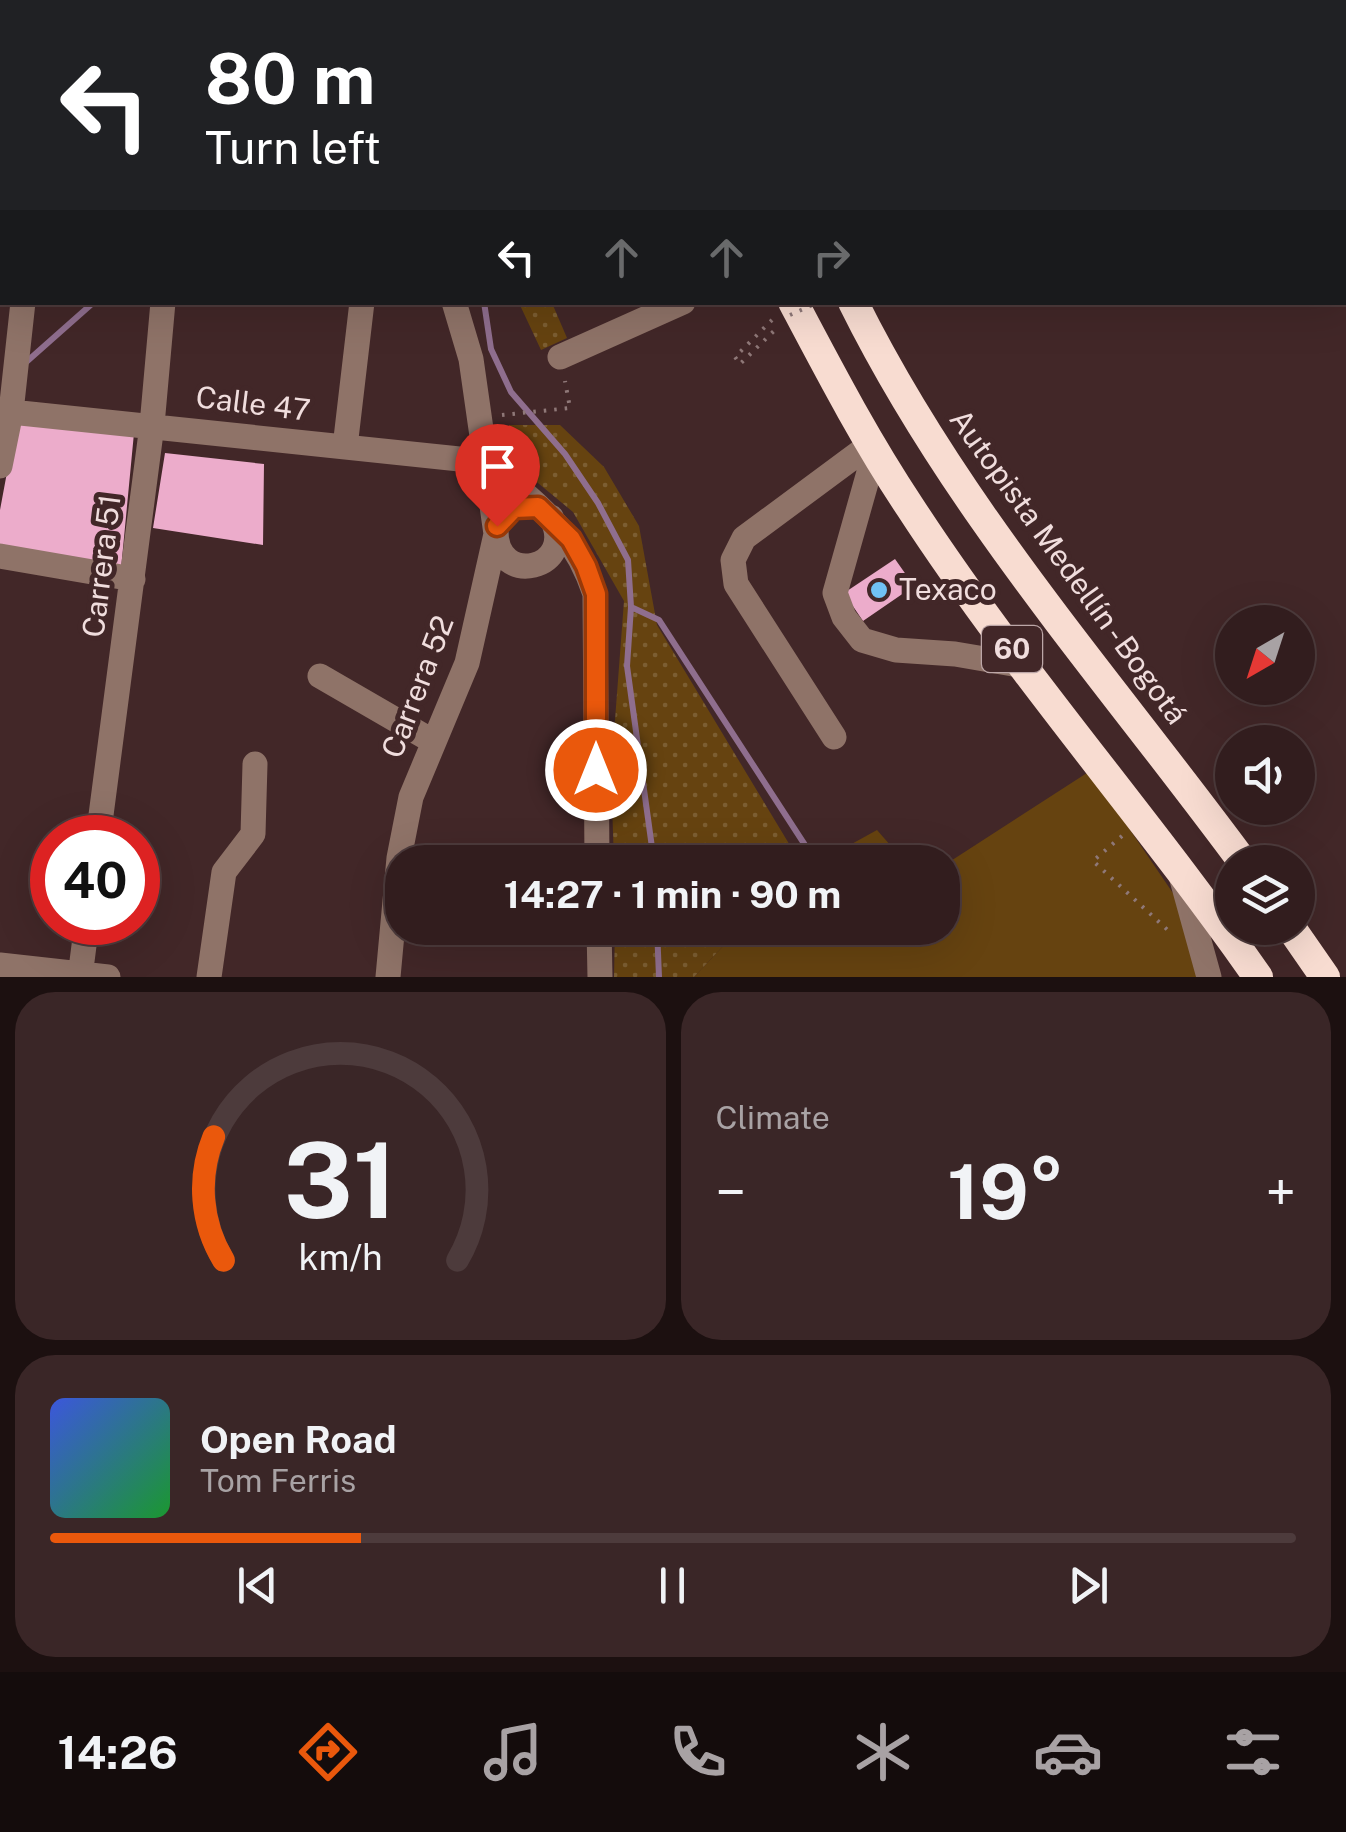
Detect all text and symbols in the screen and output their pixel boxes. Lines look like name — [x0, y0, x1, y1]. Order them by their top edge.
text: 80 m — [205, 37, 375, 120]
icon: left — [40, 40, 170, 170]
text: Turn left — [205, 121, 381, 174]
icon: left — [489, 230, 544, 285]
icon: ahead — [594, 230, 649, 285]
icon: ahead — [699, 230, 754, 285]
icon: right — [804, 230, 859, 285]
street label: Calle 47 — [194, 378, 312, 428]
street label: Autopista Medellín - Bogotá — [943, 402, 1195, 731]
pin — [455, 424, 540, 527]
icon: arrive — [470, 439, 525, 494]
street label: Carrera 51 — [74, 492, 128, 639]
place label: Texaco — [899, 571, 997, 607]
marker: Texaco — [868, 579, 890, 601]
north arrow — [1215, 605, 1315, 705]
map controls — [1215, 605, 1315, 945]
street label: Carrera 52 — [373, 610, 461, 763]
road number: 60 — [982, 626, 1042, 672]
position arrow — [544, 718, 648, 822]
button: sound — [1215, 725, 1315, 825]
speed limit sign: 40 — [30, 815, 160, 945]
button: layers — [1215, 845, 1315, 945]
text: 14:27 · 1 min · 90 m — [504, 872, 841, 917]
text: Climate — [716, 1099, 830, 1136]
text: 31 — [283, 1119, 397, 1241]
text: 19° — [947, 1148, 1064, 1236]
text: − — [716, 1160, 746, 1224]
text: + — [1265, 1160, 1296, 1224]
text: km/h — [298, 1236, 382, 1278]
text: Open Road — [200, 1417, 397, 1462]
text: Tom Ferris — [200, 1462, 356, 1499]
icon: previous — [230, 1558, 285, 1613]
icon: pause — [645, 1558, 700, 1613]
icon: next — [1061, 1558, 1116, 1613]
icon: directions — [293, 1717, 363, 1787]
icon: music — [478, 1717, 548, 1787]
icon: phone — [663, 1717, 733, 1787]
icon: climate — [848, 1717, 918, 1787]
icon: car — [1033, 1717, 1103, 1787]
icon: filters — [1218, 1717, 1288, 1787]
text: 14:26 — [58, 1726, 178, 1779]

